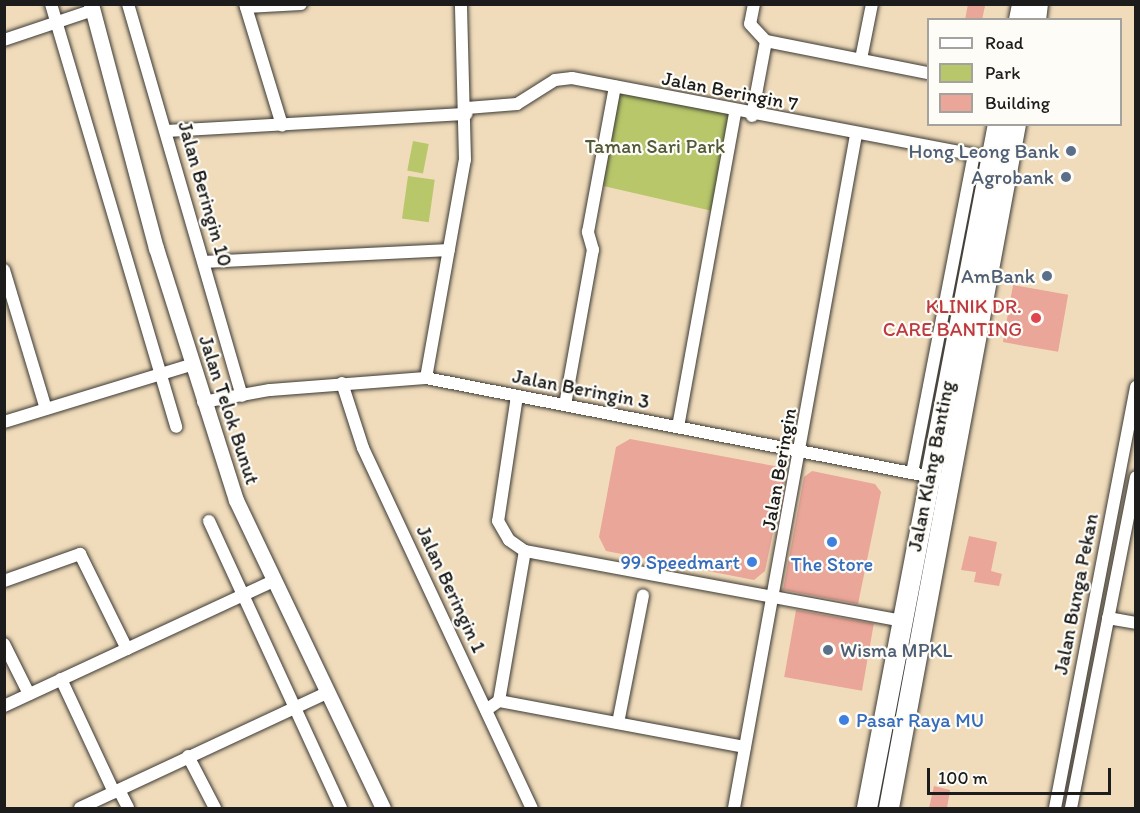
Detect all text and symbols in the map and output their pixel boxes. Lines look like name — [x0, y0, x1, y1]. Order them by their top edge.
legend — [927, 18, 1122, 126]
text: Road — [985, 32, 1024, 54]
text: Park — [985, 62, 1020, 84]
street label: Jalan Beringin 7 — [660, 66, 800, 116]
text: Building — [985, 92, 1050, 114]
street label: Jalan Beringin 10 — [173, 119, 237, 269]
park label: Taman Sari Park — [585, 134, 725, 158]
place label: Hong Leong Bank — [908, 139, 1059, 163]
marker: Hong Leong Bank — [1064, 144, 1078, 158]
place label: Agrobank — [971, 165, 1054, 189]
marker: Agrobank — [1059, 170, 1073, 184]
place label: AmBank — [961, 264, 1035, 288]
marker: AmBank — [1040, 269, 1054, 283]
place label: KLINIK DR. CARE BANTING — [885, 294, 1022, 341]
marker: KLINIK DR. CARE BANTING — [1027, 309, 1045, 327]
street label: Jalan Telok Bunut — [194, 333, 264, 487]
street label: Jalan Beringin 3 — [511, 364, 651, 414]
street label: Jalan Klang Banting — [903, 379, 959, 553]
street label: Jalan Beringin — [756, 406, 802, 532]
street label: Jalan Bunga Pekan — [1049, 512, 1103, 676]
street label: Jalan Beringin 1 — [411, 522, 491, 656]
marker: The Store — [825, 535, 839, 549]
place label: 99 Speedmart — [620, 550, 740, 574]
place label: The Store — [791, 552, 873, 576]
marker: 99 Speedmart — [745, 555, 759, 569]
place label: Wisma MPKL — [840, 638, 952, 662]
marker: Wisma MPKL — [821, 643, 835, 657]
place label: Pasar Raya MU — [856, 708, 983, 732]
marker: Pasar Raya MU — [837, 713, 851, 727]
scale bar — [930, 756, 1114, 794]
text: 100 m — [938, 767, 988, 789]

